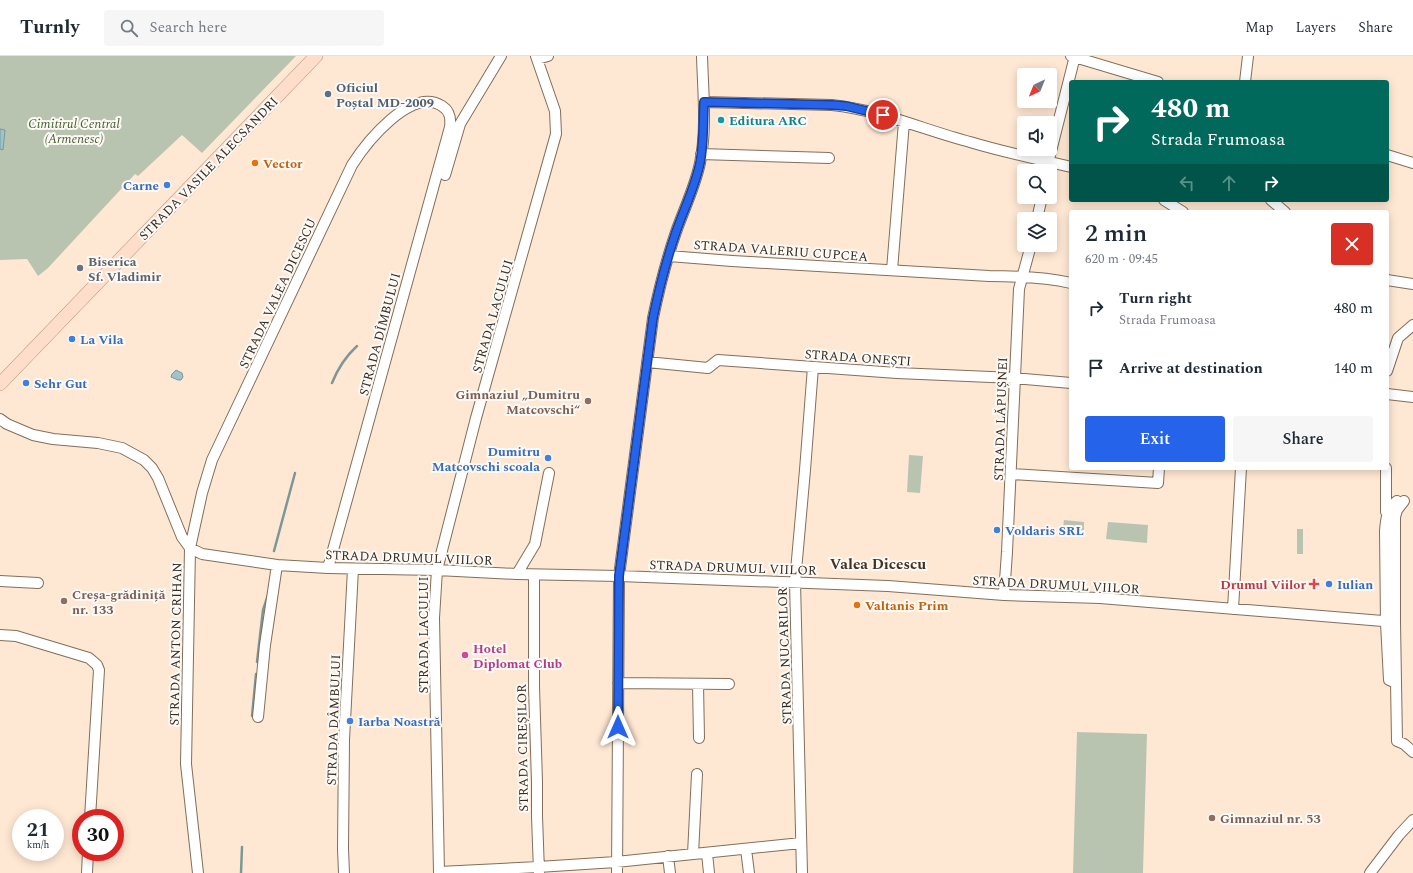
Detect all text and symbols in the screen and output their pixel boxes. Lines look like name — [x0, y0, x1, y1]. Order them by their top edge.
search box — [104, 10, 384, 46]
text: Turnly — [20, 13, 80, 42]
text: Search here — [150, 16, 227, 39]
icon: search — [118, 17, 140, 39]
text: Map — [1245, 17, 1274, 38]
text: Layers — [1296, 17, 1336, 38]
text: Share — [1358, 17, 1393, 38]
north arrow — [1017, 68, 1057, 108]
map controls — [1017, 68, 1057, 252]
place label: Oficiul Poștal MD-2009 — [336, 78, 434, 113]
text: 480 m — [1151, 87, 1230, 130]
marker: Oficiul Poștal MD-2009 — [323, 89, 333, 99]
street label: STRADA VASILE ALECSANDRI — [134, 92, 283, 245]
icon: right — [1085, 96, 1137, 148]
pin — [866, 98, 900, 132]
icon: arrive — [872, 104, 894, 126]
place label: Editura ARC — [729, 111, 807, 131]
park label: Cimitirul Central (Armenesc) — [28, 114, 120, 149]
marker: Editura ARC — [716, 115, 726, 125]
button: sound — [1017, 116, 1057, 156]
text: Strada Frumoasa — [1151, 126, 1285, 153]
place label: Vector — [263, 154, 303, 174]
marker: Vector — [250, 158, 260, 168]
button: search — [1017, 164, 1057, 204]
icon: left — [1176, 172, 1198, 194]
icon: ahead — [1218, 172, 1240, 194]
icon: right — [1260, 172, 1282, 194]
place label: Carne — [123, 176, 159, 196]
marker: Carne — [162, 180, 172, 190]
button: layers — [1017, 212, 1057, 252]
street label: STRADA VALEA DICESCU — [234, 215, 322, 372]
text: 2 min — [1085, 216, 1147, 252]
button: close — [1331, 223, 1373, 265]
street label: STRADA VALERIU CUPCEA — [693, 235, 869, 267]
text: 620 m · 09:45 — [1085, 249, 1158, 269]
place label: Biserica Sf. Vladimir — [88, 252, 162, 287]
street label: STRADA LACULUI — [467, 257, 519, 375]
marker: Biserica Sf. Vladimir — [75, 263, 85, 273]
street label: STRADA DÎMBULUI — [354, 271, 406, 398]
text: Turn right — [1119, 287, 1192, 310]
icon: right — [1085, 297, 1107, 319]
text: 480 m — [1334, 297, 1373, 320]
text: Strada Frumoasa — [1119, 310, 1216, 330]
place label: La Vila — [80, 330, 124, 350]
marker: La Vila — [67, 334, 77, 344]
street label: STRADA ONEȘTI — [804, 344, 912, 372]
street label: STRADA LĂPUȘNEI — [989, 357, 1013, 481]
icon: arrive — [1085, 357, 1107, 379]
text: Arrive at destination — [1119, 357, 1263, 380]
text: 140 m — [1334, 357, 1373, 380]
place label: Sehr Gut — [34, 374, 87, 394]
marker: Sehr Gut — [21, 378, 31, 388]
place label: Gimnaziul „Dumitru Matcovschi“ — [455, 385, 580, 420]
marker: Gimnaziul „Dumitru Matcovschi“ — [583, 396, 593, 406]
button: Exit — [1085, 416, 1225, 462]
button: Share — [1233, 416, 1373, 462]
place label: Dumitru Matcovschi scoala — [432, 442, 540, 477]
marker: Dumitru Matcovschi scoala — [543, 453, 553, 463]
place label: Voldaris SRL — [1005, 521, 1084, 541]
marker: Voldaris SRL — [992, 525, 1002, 535]
street label: STRADA DRUMUL VIILOR — [325, 545, 493, 571]
district label: Valea Dicescu — [830, 553, 926, 576]
street label: STRADA DRUMUL VIILOR — [649, 555, 817, 581]
street label: STRADA ANTON CRIHAN — [165, 562, 187, 726]
street label: STRADA DRUMUL VIILOR — [972, 571, 1140, 599]
place label: Drumul Viilor — [1220, 575, 1306, 595]
place label: Iulian — [1337, 575, 1373, 595]
street label: STRADA LACULUI — [414, 576, 434, 694]
marker: Drumul Viilor — [1309, 579, 1319, 589]
marker: Iulian — [1324, 579, 1334, 589]
place label: Creșa-grădiniță nr. 133 — [72, 585, 166, 620]
street label: STRADA NUCARILOR — [773, 587, 797, 725]
marker: Creșa-grădiniță nr. 133 — [59, 596, 69, 606]
place label: Valtanis Prim — [865, 596, 949, 616]
marker: Valtanis Prim — [852, 600, 862, 610]
place label: Hotel Diplomat Club — [473, 639, 563, 674]
marker: Hotel Diplomat Club — [460, 650, 470, 660]
street label: STRADA DÂMBULUI — [322, 654, 346, 786]
street label: STRADA CIREȘILOR — [512, 684, 534, 812]
position arrow — [597, 706, 639, 748]
place label: Iarba Noastră — [358, 712, 441, 732]
marker: Iarba Noastră — [345, 716, 355, 726]
speed limit sign: 30 — [72, 809, 124, 861]
place label: Gimnaziul nr. 53 — [1220, 809, 1321, 829]
marker: Gimnaziul nr. 53 — [1207, 813, 1217, 823]
text: 21 — [27, 815, 49, 845]
text: km/h — [27, 837, 49, 853]

